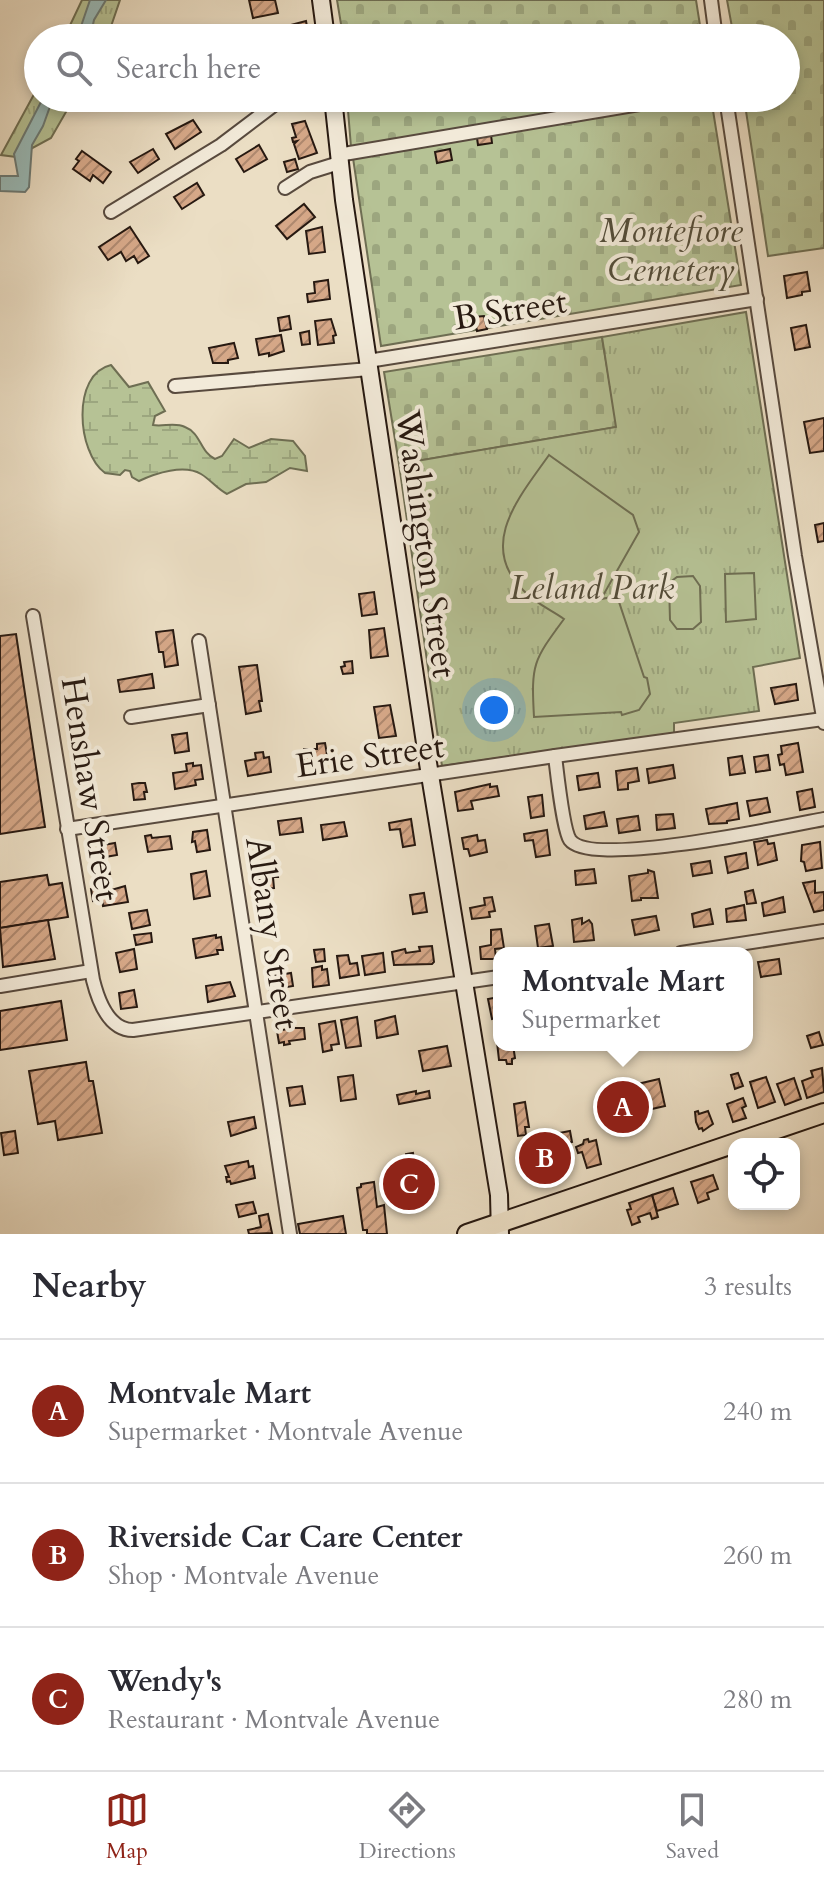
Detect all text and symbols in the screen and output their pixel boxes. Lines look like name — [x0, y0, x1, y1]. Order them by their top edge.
search box — [24, 24, 800, 112]
icon: search — [52, 46, 96, 90]
text: Search here — [116, 48, 261, 89]
park label: Montefiore Cemetery — [599, 208, 744, 293]
street label: B Street — [450, 278, 570, 342]
street label: Washington Street — [384, 406, 468, 681]
park label: Leland Park — [510, 565, 675, 611]
street label: Henshaw Street — [50, 674, 130, 905]
your location — [474, 690, 514, 730]
street label: Erie Street — [293, 723, 447, 789]
street label: Albany Street — [234, 834, 310, 1033]
popup — [493, 947, 753, 1051]
text: Montvale Mart — [521, 961, 725, 1002]
text: Supermarket — [521, 1002, 660, 1037]
pin: A — [597, 1077, 649, 1137]
pin: B — [519, 1128, 571, 1188]
map controls — [728, 1138, 800, 1210]
button: locate — [728, 1138, 800, 1210]
pin: C — [383, 1154, 435, 1214]
text: Nearby — [32, 1263, 147, 1309]
text: 3 results — [704, 1269, 792, 1304]
text: Montvale Mart — [108, 1373, 311, 1414]
text: A — [48, 1394, 68, 1429]
text: 240 m — [723, 1394, 792, 1429]
text: Supermarket · Montvale Avenue — [108, 1414, 463, 1449]
text: Riverside Car Care Center — [108, 1517, 462, 1558]
text: B — [49, 1538, 67, 1573]
text: 260 m — [723, 1538, 792, 1573]
text: Shop · Montvale Avenue — [108, 1558, 379, 1593]
text: Wendy's — [108, 1661, 222, 1702]
text: C — [48, 1682, 68, 1717]
text: 280 m — [723, 1682, 792, 1717]
text: Restaurant · Montvale Avenue — [108, 1702, 440, 1737]
tab: Map — [105, 1788, 149, 1866]
tab: Directions — [359, 1788, 456, 1866]
tab: Saved — [666, 1788, 719, 1866]

